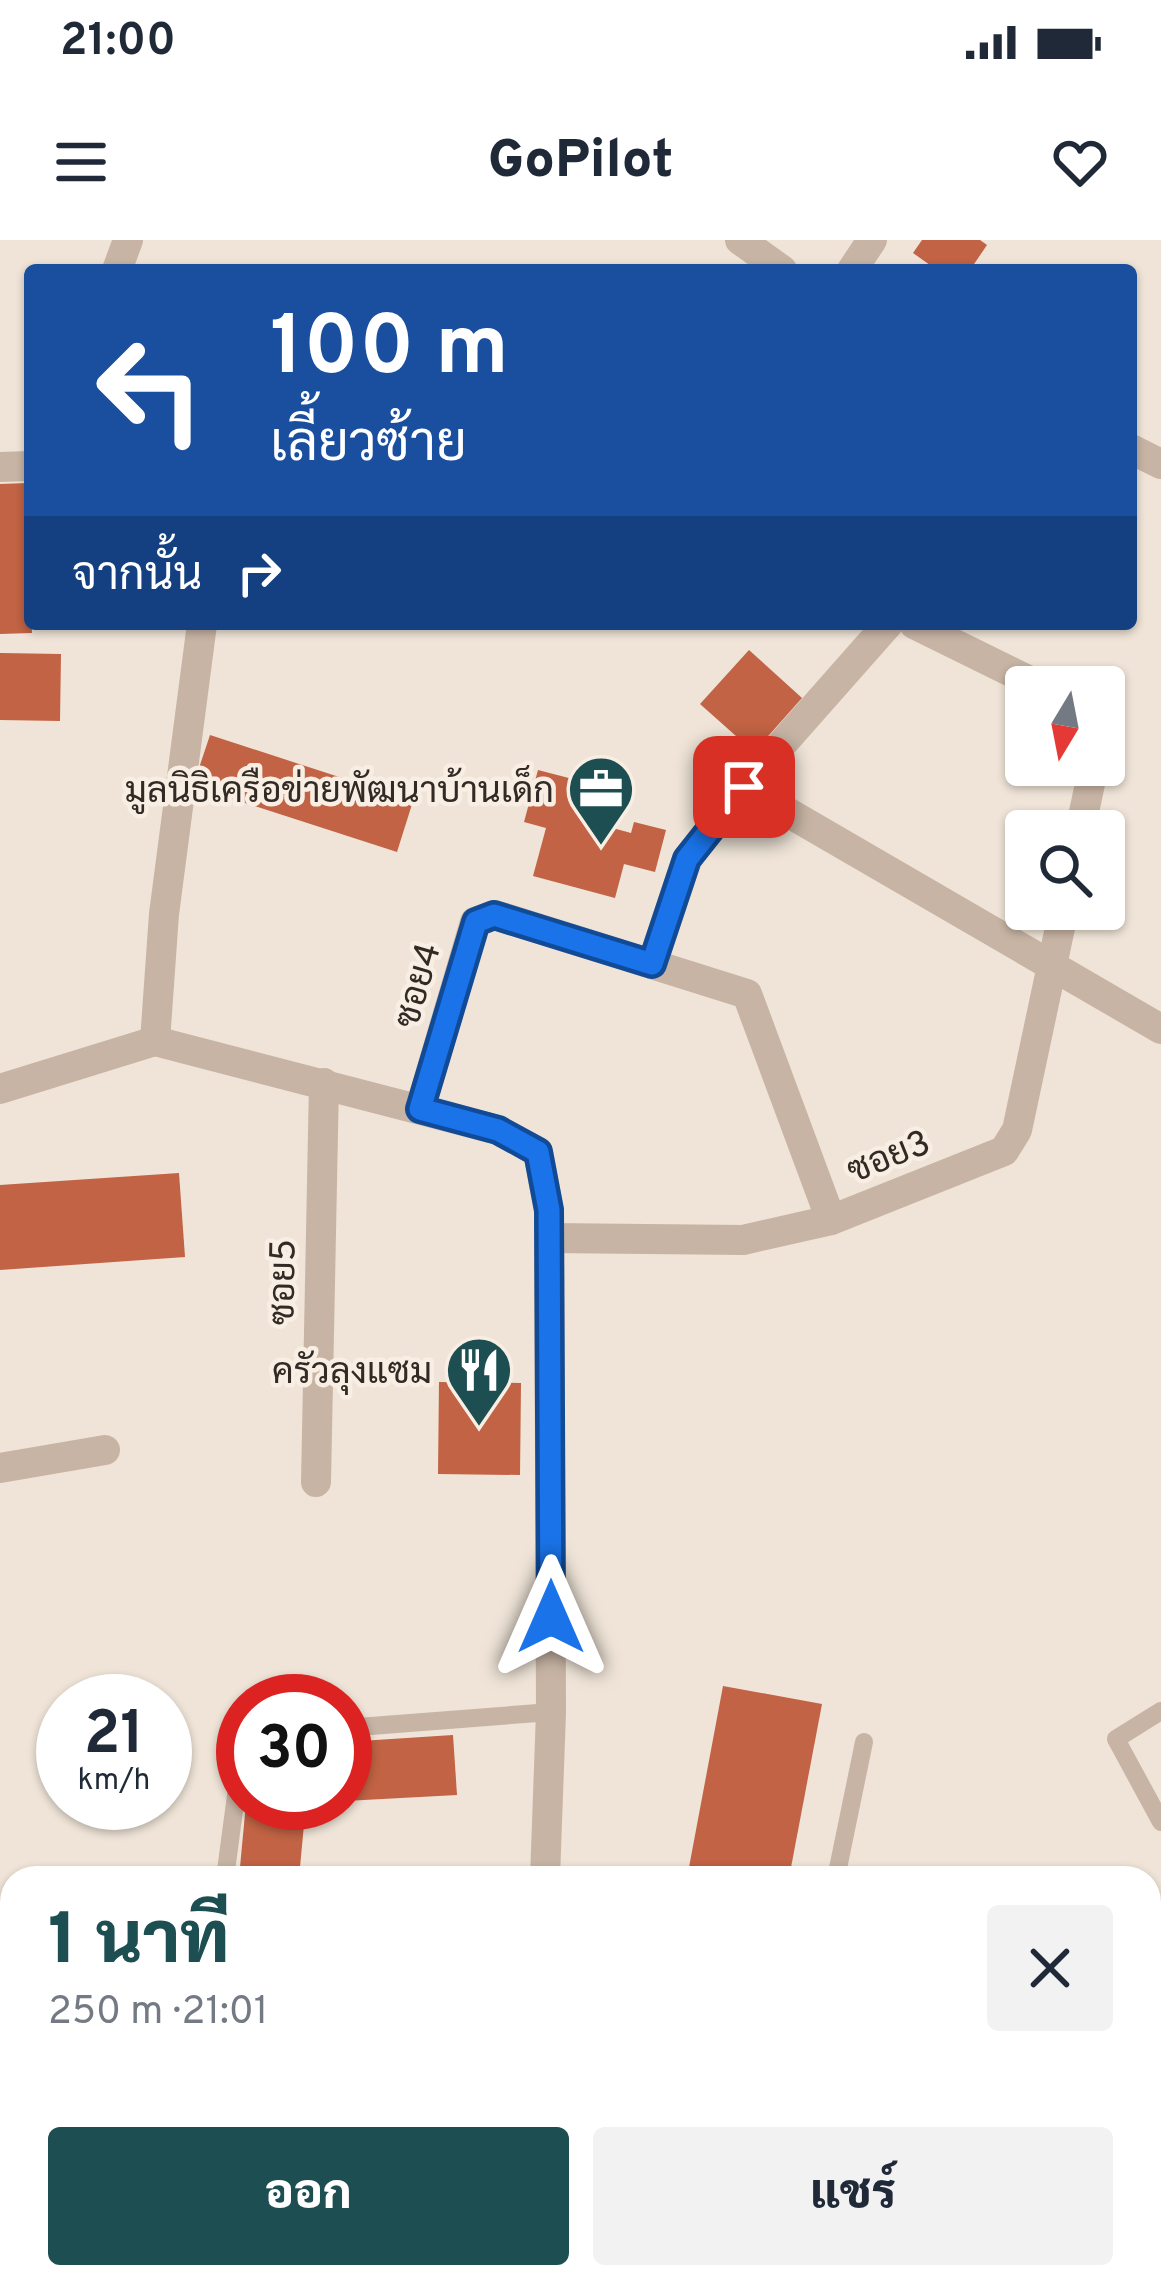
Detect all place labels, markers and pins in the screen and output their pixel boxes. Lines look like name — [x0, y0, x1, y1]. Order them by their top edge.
pin — [693, 736, 795, 838]
office icon: มูลนิธิเครือข่ายพัฒนาบ้านเด็ก — [566, 754, 636, 848]
place label: มูลนิธิเครือข่ายพัฒนาบ้านเด็ก — [125, 765, 554, 816]
restaurant icon: ครัวลุงแซม — [444, 1335, 514, 1429]
place label: ครัวลุงแซม — [272, 1350, 432, 1397]

